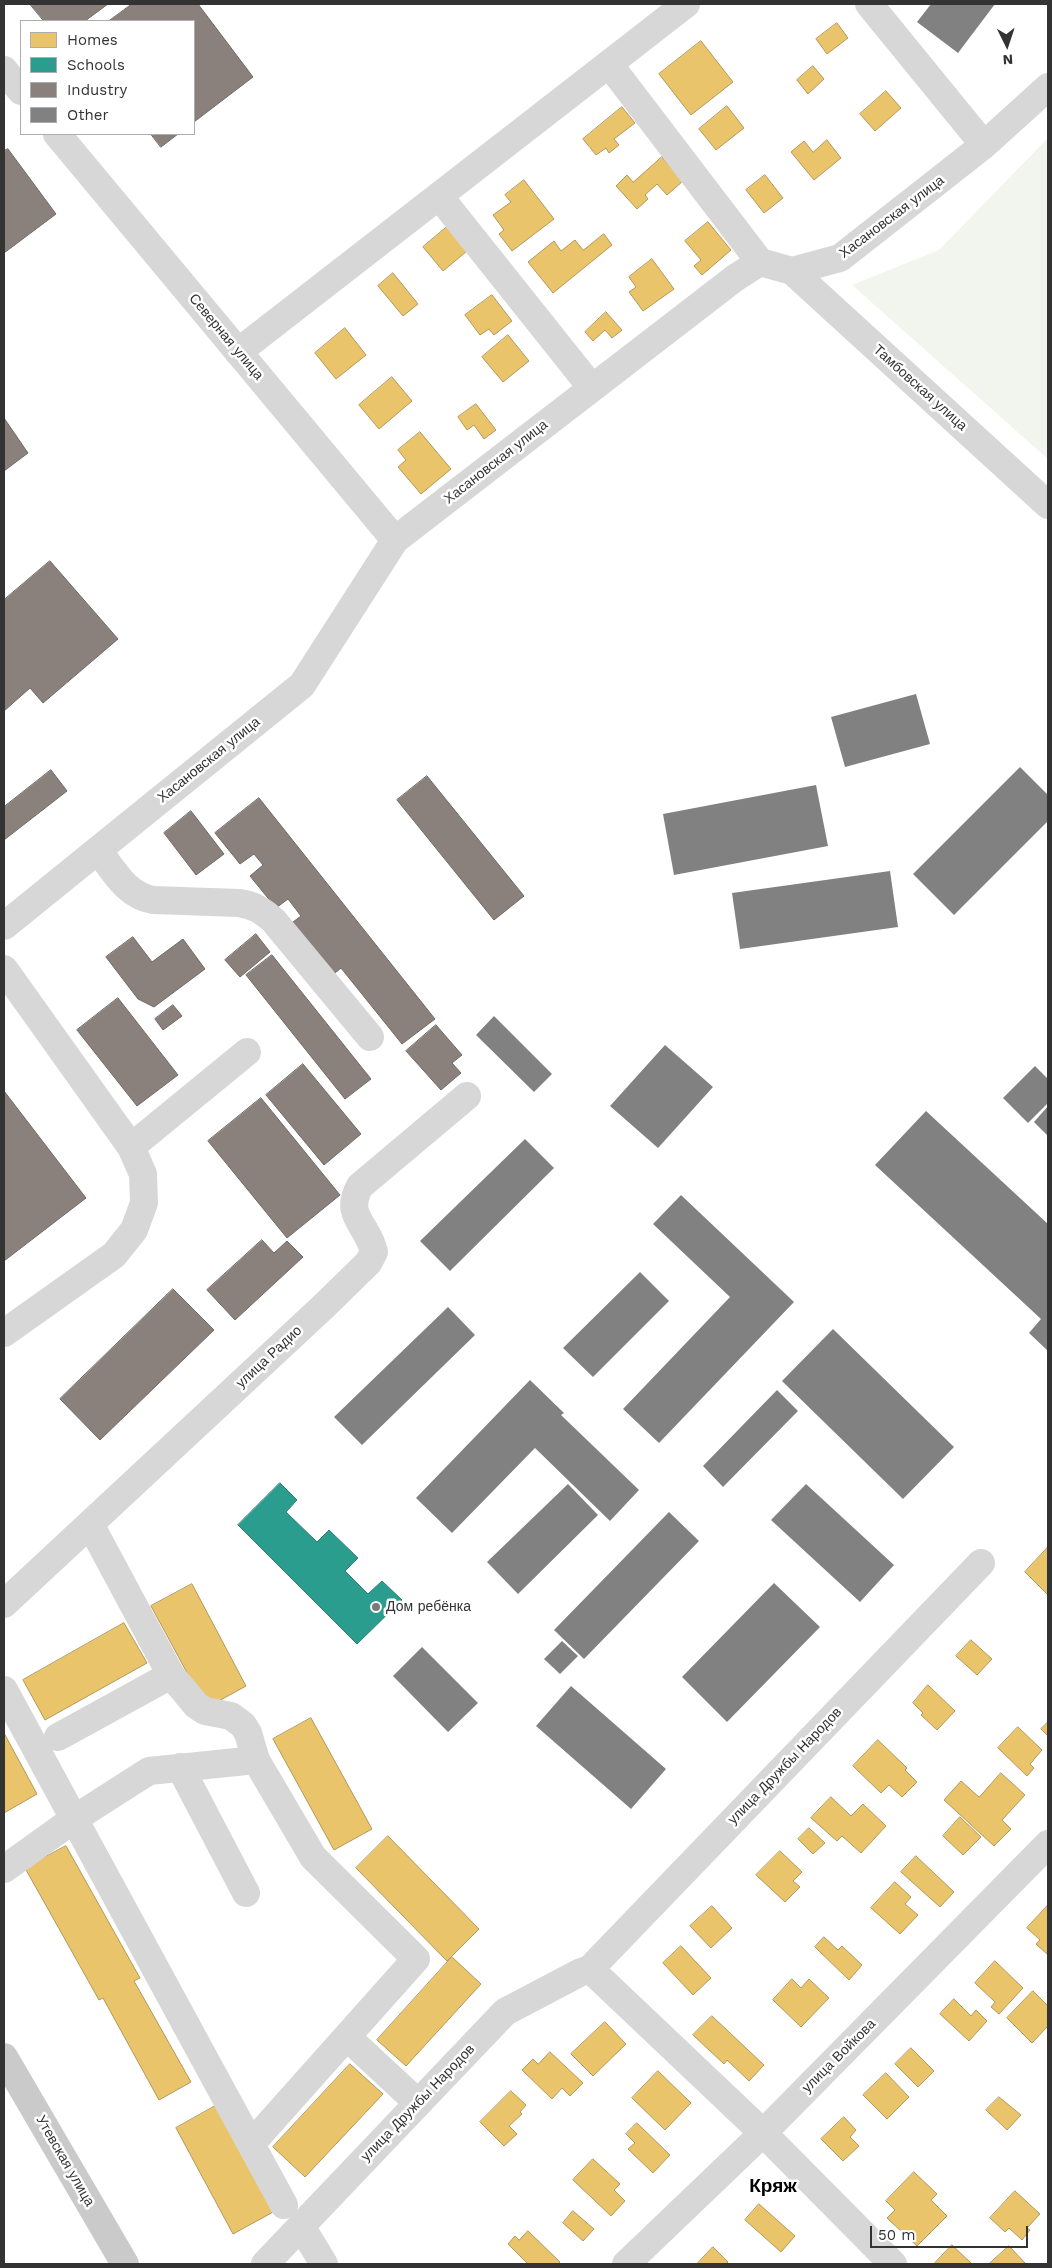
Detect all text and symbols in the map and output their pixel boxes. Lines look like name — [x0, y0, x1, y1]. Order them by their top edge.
legend — [20, 20, 195, 135]
north arrow — [982, 20, 1032, 70]
text: Homes — [67, 31, 118, 49]
text: N — [1002, 52, 1014, 68]
text: Schools — [67, 56, 125, 74]
text: Industry — [67, 81, 127, 99]
text: Other — [67, 106, 109, 124]
street label: Хасановская улица — [836, 172, 948, 262]
street label: Северная улица — [185, 291, 267, 383]
street label: Тамбовская улица — [870, 342, 970, 434]
street label: Хасановская улица — [441, 416, 551, 508]
street label: Хасановская улица — [154, 714, 264, 806]
street label: улица Радио — [233, 1322, 305, 1392]
place label: Дом ребёнка — [386, 1599, 471, 1615]
marker: Дом ребёнка — [370, 1601, 382, 1613]
street label: улица Дружбы Народов — [725, 1704, 845, 1828]
street label: улица Войкова — [799, 2016, 879, 2096]
street label: улица Дружбы Народов — [358, 2041, 478, 2165]
street label: Утевская улица — [32, 2113, 98, 2209]
district label: Кряж — [749, 2175, 797, 2197]
scale bar — [872, 2216, 1030, 2248]
text: 50 m — [878, 2226, 915, 2244]

